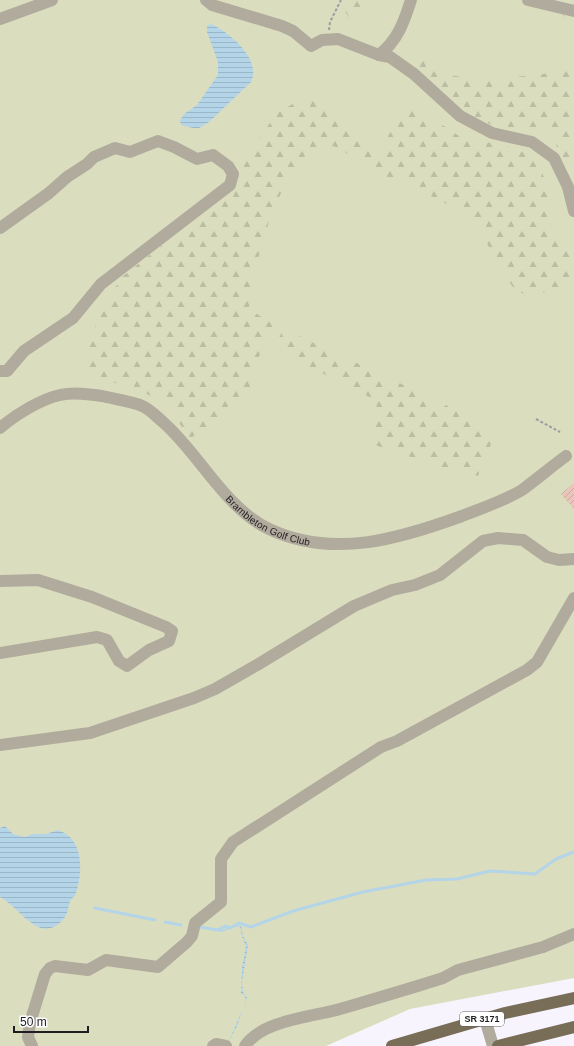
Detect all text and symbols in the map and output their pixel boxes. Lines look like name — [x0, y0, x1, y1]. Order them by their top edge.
street label: Brambleton Golf Club — [224, 493, 311, 548]
scale bar — [14, 1008, 88, 1034]
road number: SR 3171 — [460, 1012, 504, 1026]
text: 50 m — [20, 1015, 47, 1029]

